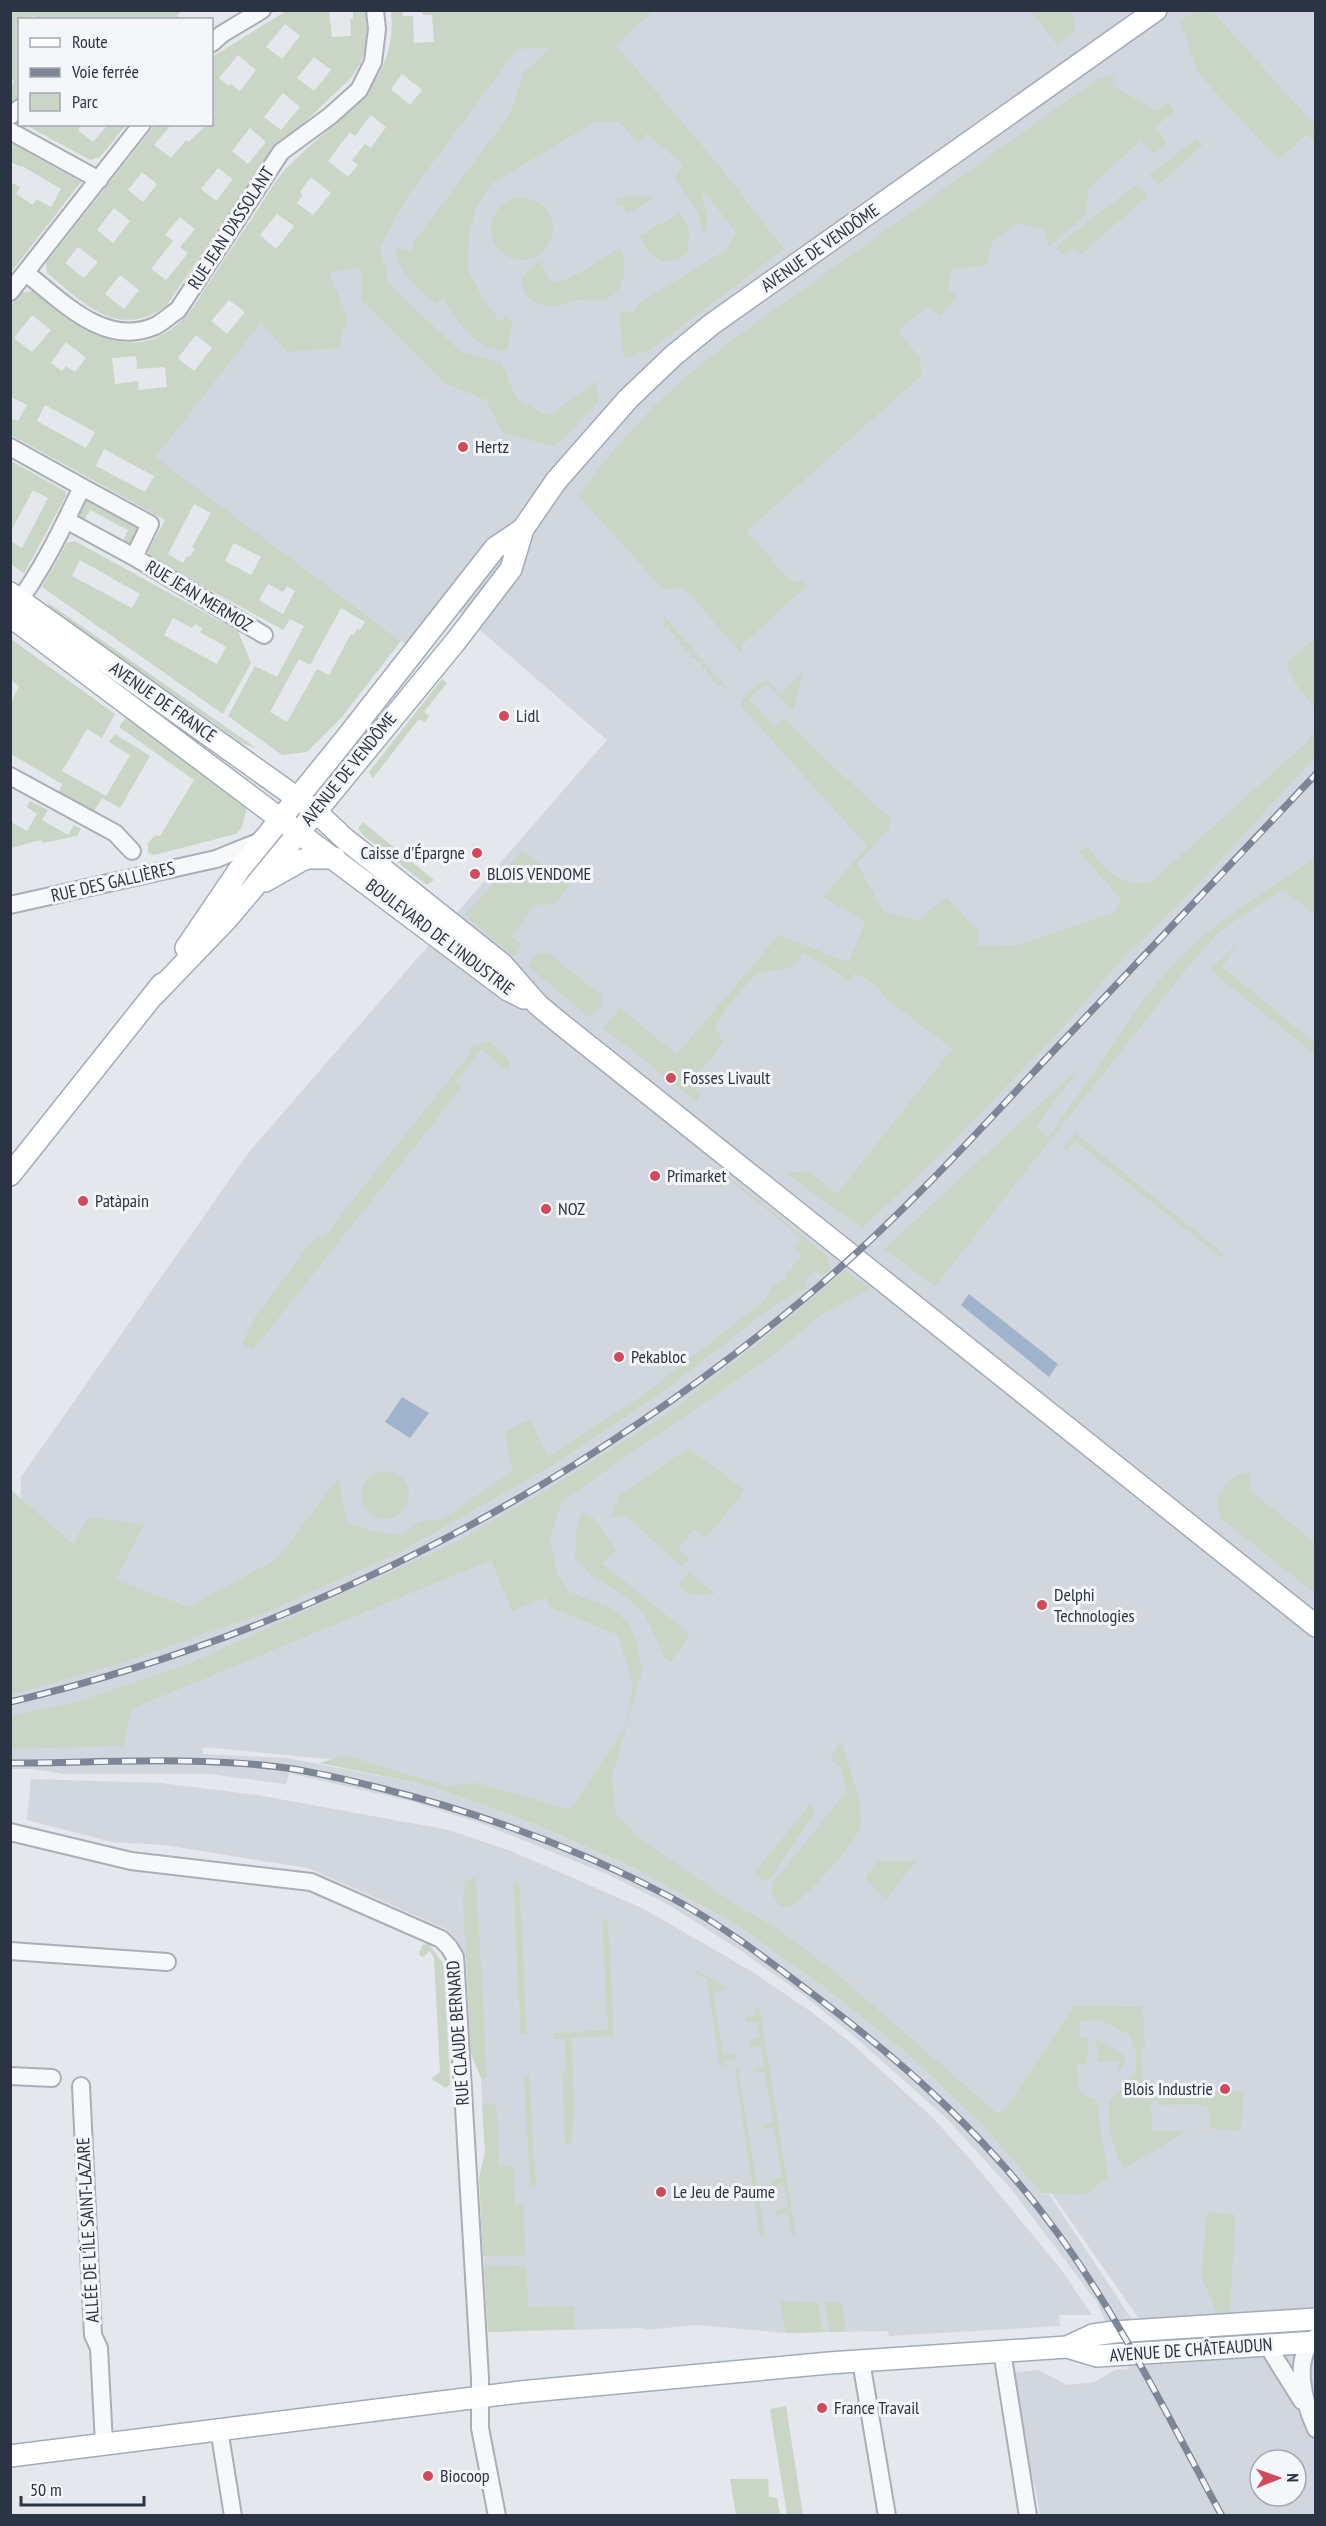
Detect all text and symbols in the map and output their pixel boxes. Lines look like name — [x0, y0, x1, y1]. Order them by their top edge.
legend — [18, 18, 213, 126]
text: Route — [72, 30, 108, 53]
text: Voie ferrée — [71, 60, 139, 83]
text: Parc — [72, 90, 99, 113]
street label: RUE JEAN D'ASSOLANT — [182, 162, 279, 293]
street label: AVENUE DE VENDÔME — [756, 198, 883, 297]
place label: Hertz — [475, 435, 509, 458]
marker: Hertz — [456, 440, 470, 454]
street label: RUE JEAN MERMOZ — [142, 555, 257, 636]
street label: AVENUE DE FRANCE — [105, 656, 221, 747]
place label: Lidl — [516, 704, 540, 727]
street label: AVENUE DE VENDÔME — [296, 707, 401, 830]
marker: Lidl — [497, 709, 511, 723]
place label: Caisse d'Épargne — [361, 841, 465, 864]
marker: Caisse d'Épargne — [470, 846, 484, 860]
street label: RUE DES GALLIÈRES — [49, 856, 177, 907]
place label: BLOIS VENDOME — [487, 862, 591, 885]
marker: BLOIS VENDOME — [468, 867, 482, 881]
street label: BOULEVARD DE L'INDUSTRIE — [362, 873, 519, 1000]
place label: Fosses Livault — [683, 1066, 770, 1089]
marker: Fosses Livault — [664, 1071, 678, 1085]
place label: Primarket — [667, 1164, 727, 1187]
marker: Primarket — [648, 1169, 662, 1183]
place label: Patàpain — [95, 1189, 149, 1212]
marker: Patàpain — [76, 1194, 90, 1208]
place label: NOZ — [558, 1197, 585, 1220]
marker: NOZ — [539, 1202, 553, 1216]
place label: Pekabloc — [631, 1345, 687, 1368]
marker: Pekabloc — [612, 1350, 626, 1364]
place label: Delphi Technologies — [1054, 1583, 1135, 1627]
marker: Delphi Technologies — [1035, 1598, 1049, 1612]
street label: RUE CLAUDE BERNARD — [441, 1960, 474, 2106]
place label: Blois Industrie — [1124, 2077, 1213, 2100]
marker: Blois Industrie — [1218, 2082, 1232, 2096]
street label: ALLÉE DE L'ÎLE SAINT-LAZARE — [71, 2137, 104, 2323]
place label: Le Jeu de Paume — [673, 2180, 775, 2203]
marker: Le Jeu de Paume — [654, 2185, 668, 2199]
street label: AVENUE DE CHÂTEAUDUN — [1109, 2332, 1273, 2367]
place label: France Travail — [834, 2396, 920, 2419]
marker: France Travail — [815, 2401, 829, 2415]
north arrow — [1248, 2448, 1308, 2508]
place label: Biocoop — [440, 2464, 490, 2487]
scale bar — [21, 2469, 144, 2507]
marker: Biocoop — [421, 2469, 435, 2483]
text: N — [1283, 2473, 1303, 2482]
text: 50 m — [30, 2478, 62, 2501]

